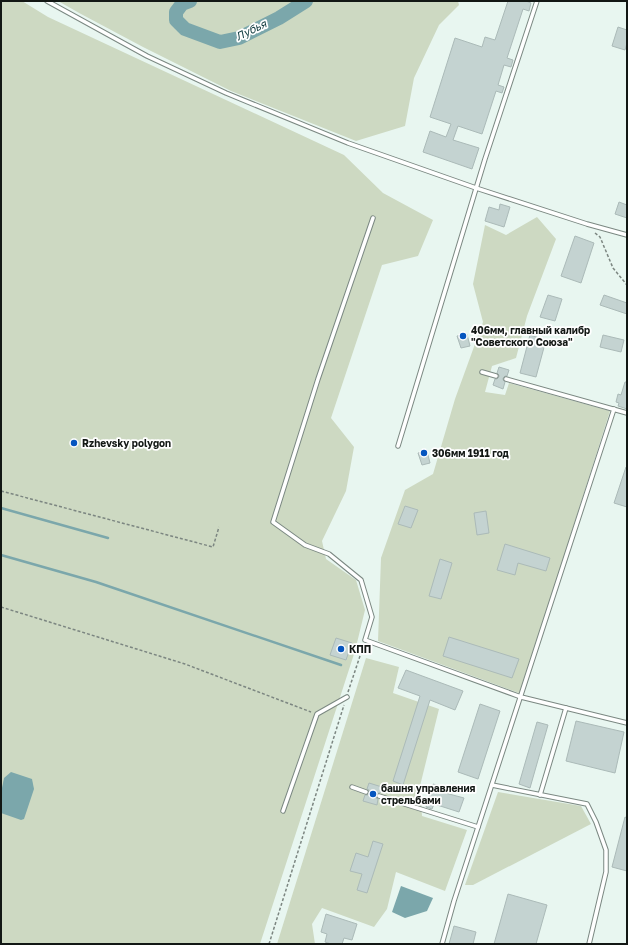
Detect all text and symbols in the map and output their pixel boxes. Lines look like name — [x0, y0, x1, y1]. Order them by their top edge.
water label: Лубья — [233, 16, 269, 43]
place label: 406мм, главный калибр "Советского Союза" — [471, 324, 590, 348]
marker: 406мм, главный калибр "Советского Союза" — [458, 331, 468, 341]
place label: Rzhevsky polygon — [82, 437, 171, 449]
marker: Rzhevsky polygon — [69, 438, 79, 448]
place label: 306мм 1911 год — [432, 447, 510, 459]
marker: 306мм 1911 год — [419, 448, 429, 458]
place label: КПП — [349, 643, 371, 655]
marker: КПП — [336, 644, 346, 654]
place label: башня управления стрельбами — [381, 782, 476, 806]
marker: башня управления стрельбами — [368, 789, 378, 799]

